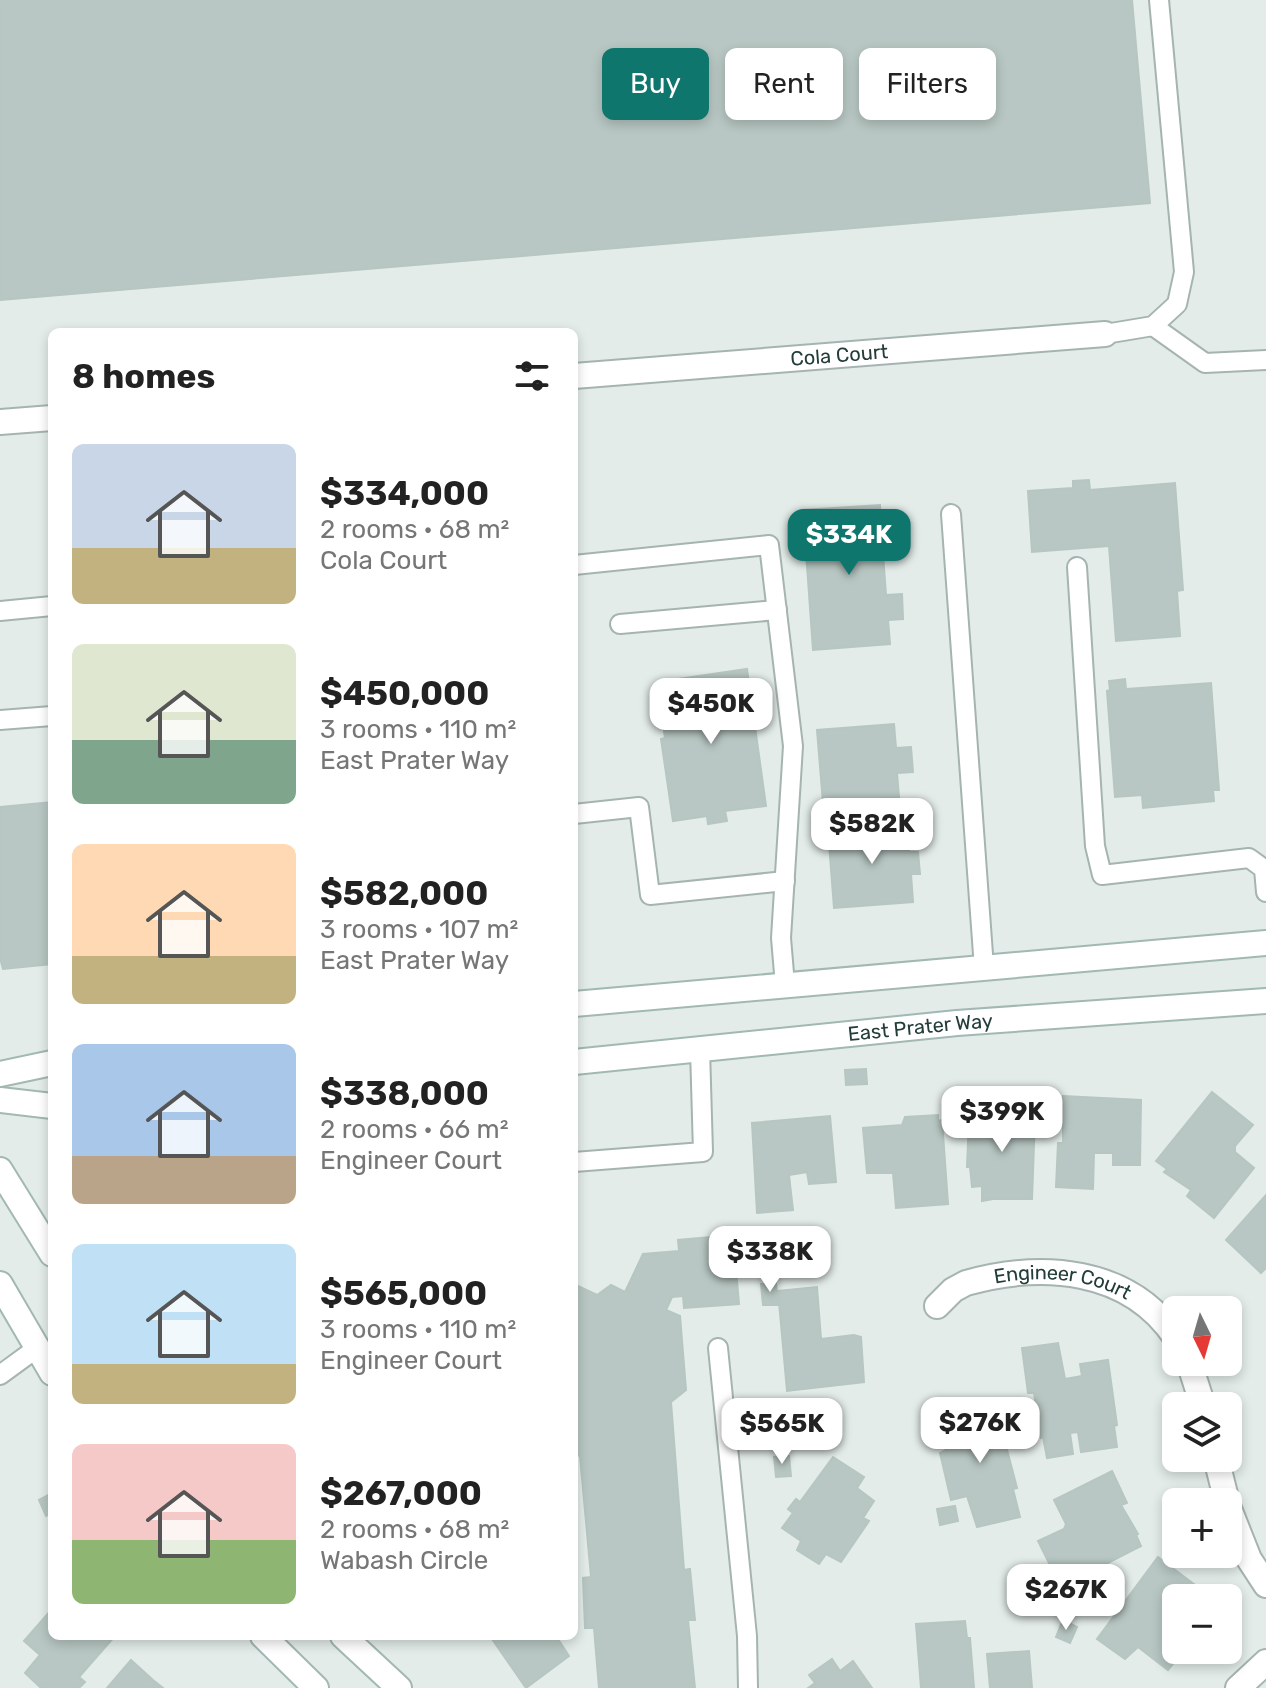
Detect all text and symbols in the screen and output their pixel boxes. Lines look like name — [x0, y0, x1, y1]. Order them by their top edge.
chip: Buy — [602, 48, 709, 120]
chip: Rent — [725, 48, 843, 120]
chip: Filters — [859, 48, 996, 120]
street label: Cola Court — [789, 339, 889, 371]
icon: filters — [510, 354, 554, 398]
text: 8 homes — [72, 356, 215, 397]
text: $334,000 — [320, 473, 489, 514]
icon: home — [136, 476, 232, 572]
pin: $334K — [793, 509, 905, 577]
text: 2 rooms · 68 m² — [320, 514, 509, 545]
text: $334K — [806, 519, 892, 550]
text: Cola Court — [320, 545, 447, 576]
text: $450,000 — [320, 673, 489, 714]
icon: home — [136, 676, 232, 772]
pin: $450K — [655, 678, 767, 746]
text: $450K — [668, 688, 754, 719]
text: 3 rooms · 110 m² — [320, 714, 516, 745]
text: East Prater Way — [320, 745, 509, 776]
pin: $582K — [816, 798, 928, 866]
text: $582K — [829, 808, 915, 839]
text: $582,000 — [320, 873, 488, 914]
icon: home — [136, 876, 232, 972]
text: 3 rooms · 107 m² — [320, 914, 519, 945]
text: East Prater Way — [320, 945, 509, 976]
street label: East Prater Way — [847, 1008, 994, 1046]
text: $338,000 — [320, 1073, 489, 1114]
icon: home — [136, 1076, 232, 1172]
pin: $399K — [946, 1086, 1058, 1154]
text: $399K — [959, 1096, 1045, 1127]
text: 2 rooms · 66 m² — [320, 1114, 509, 1145]
text: Engineer Court — [320, 1145, 502, 1176]
pin: $338K — [714, 1226, 826, 1294]
text: $338K — [727, 1236, 813, 1267]
street label: Engineer Court — [992, 1260, 1136, 1305]
text: $565,000 — [320, 1273, 487, 1314]
icon: home — [136, 1276, 232, 1372]
north arrow — [1162, 1296, 1242, 1376]
map controls — [1162, 1296, 1242, 1664]
text: 3 rooms · 110 m² — [320, 1314, 516, 1345]
text: Engineer Court — [320, 1345, 502, 1376]
button: layers — [1162, 1392, 1242, 1472]
pin: $276K — [924, 1397, 1036, 1465]
pin: $565K — [726, 1398, 838, 1466]
text: $276K — [939, 1407, 1021, 1438]
text: $565K — [739, 1408, 825, 1439]
text: $267,000 — [320, 1473, 482, 1514]
icon: home — [136, 1476, 232, 1572]
button: + — [1162, 1488, 1242, 1568]
text: 2 rooms · 68 m² — [320, 1514, 509, 1545]
text: Wabash Circle — [320, 1545, 488, 1576]
pin: $267K — [1010, 1564, 1122, 1632]
text: $267K — [1025, 1574, 1107, 1605]
button: − — [1162, 1584, 1242, 1664]

